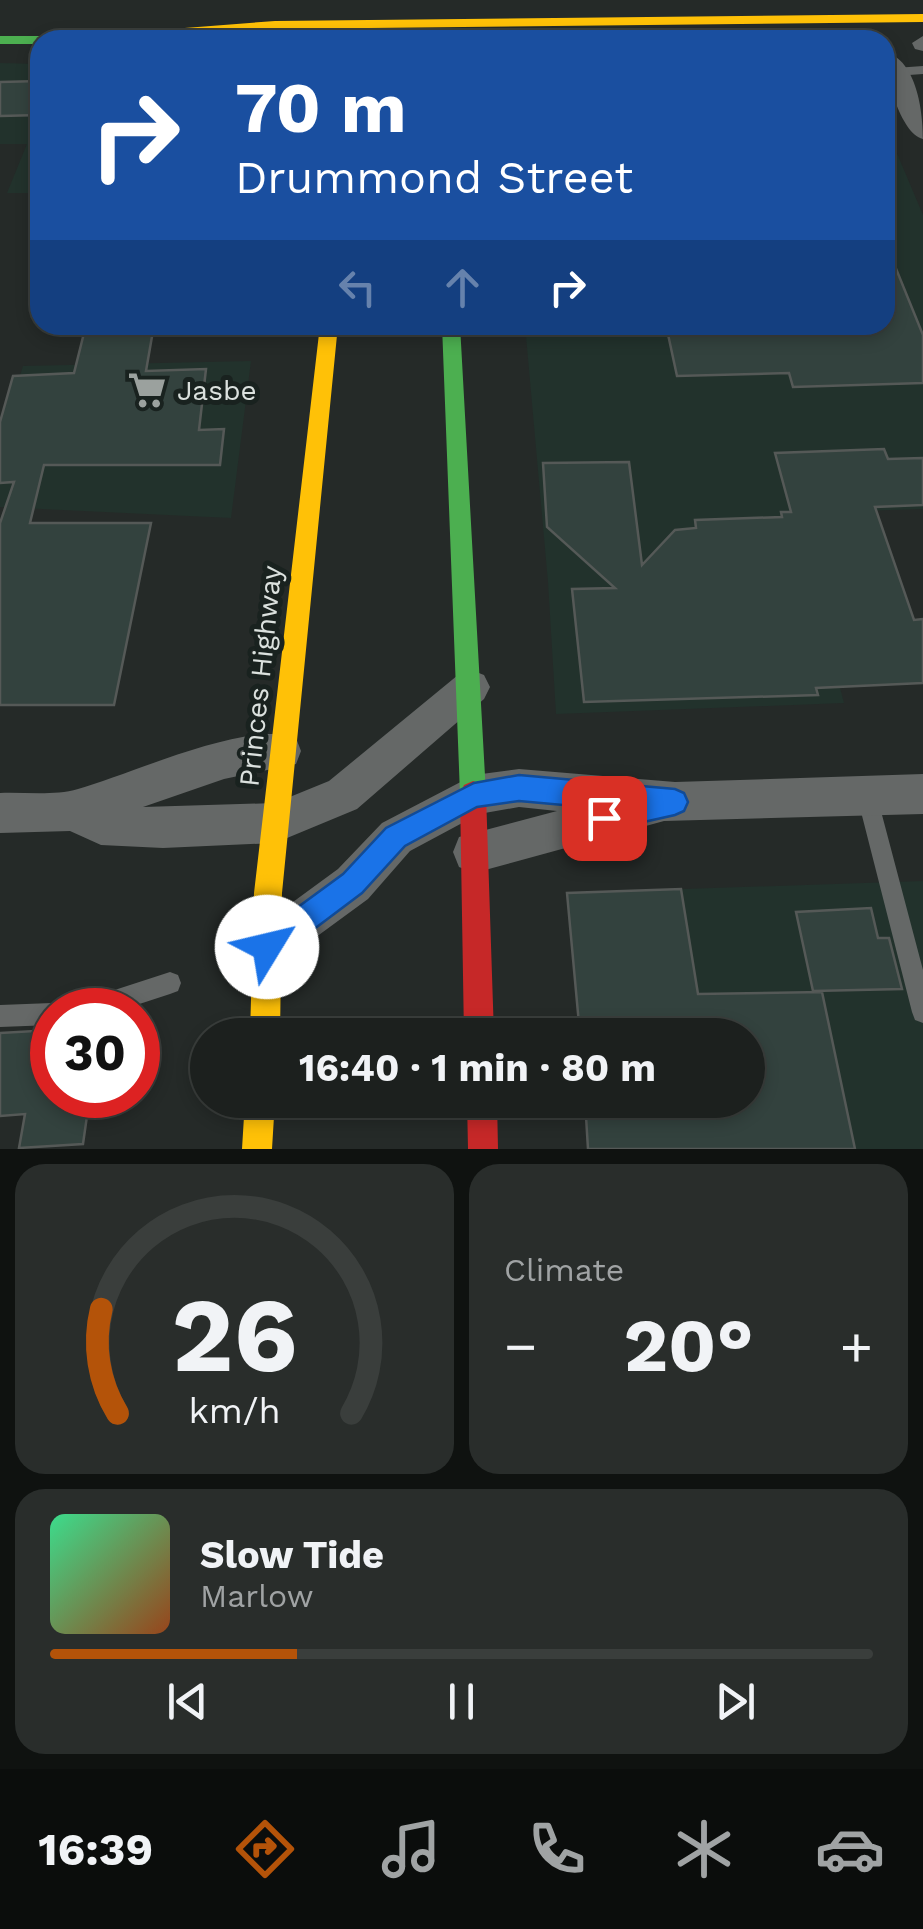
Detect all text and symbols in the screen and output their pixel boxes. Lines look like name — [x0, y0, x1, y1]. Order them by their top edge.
text: 70 m — [235, 67, 407, 149]
icon: right — [70, 70, 200, 200]
text: Drummond Street — [235, 151, 633, 204]
icon: left — [330, 260, 385, 315]
icon: ahead — [435, 260, 490, 315]
icon: right — [540, 260, 595, 315]
supermarket icon: Jasbe — [126, 369, 168, 411]
place label: Jasbe — [177, 374, 257, 407]
street label: Princes Highway — [232, 563, 289, 788]
pin — [562, 776, 647, 861]
icon: arrive — [577, 791, 632, 846]
position arrow — [215, 895, 319, 999]
speed limit sign: 30 — [30, 988, 160, 1118]
text: 16:40 · 1 min · 80 m — [299, 1046, 656, 1090]
text: Climate — [504, 1251, 624, 1289]
text: 26 — [171, 1274, 298, 1396]
text: 20° — [623, 1301, 754, 1389]
text: − — [504, 1314, 537, 1378]
text: + — [840, 1314, 873, 1378]
text: km/h — [188, 1390, 281, 1432]
text: Slow Tide — [200, 1533, 384, 1577]
text: Marlow — [200, 1577, 314, 1615]
icon: previous — [160, 1674, 215, 1729]
icon: pause — [434, 1674, 489, 1729]
icon: next — [708, 1674, 763, 1729]
icon: directions — [230, 1814, 300, 1884]
icon: music — [376, 1814, 446, 1884]
icon: phone — [522, 1814, 592, 1884]
icon: climate — [669, 1814, 739, 1884]
icon: car — [815, 1814, 885, 1884]
text: 16:39 — [38, 1823, 153, 1876]

